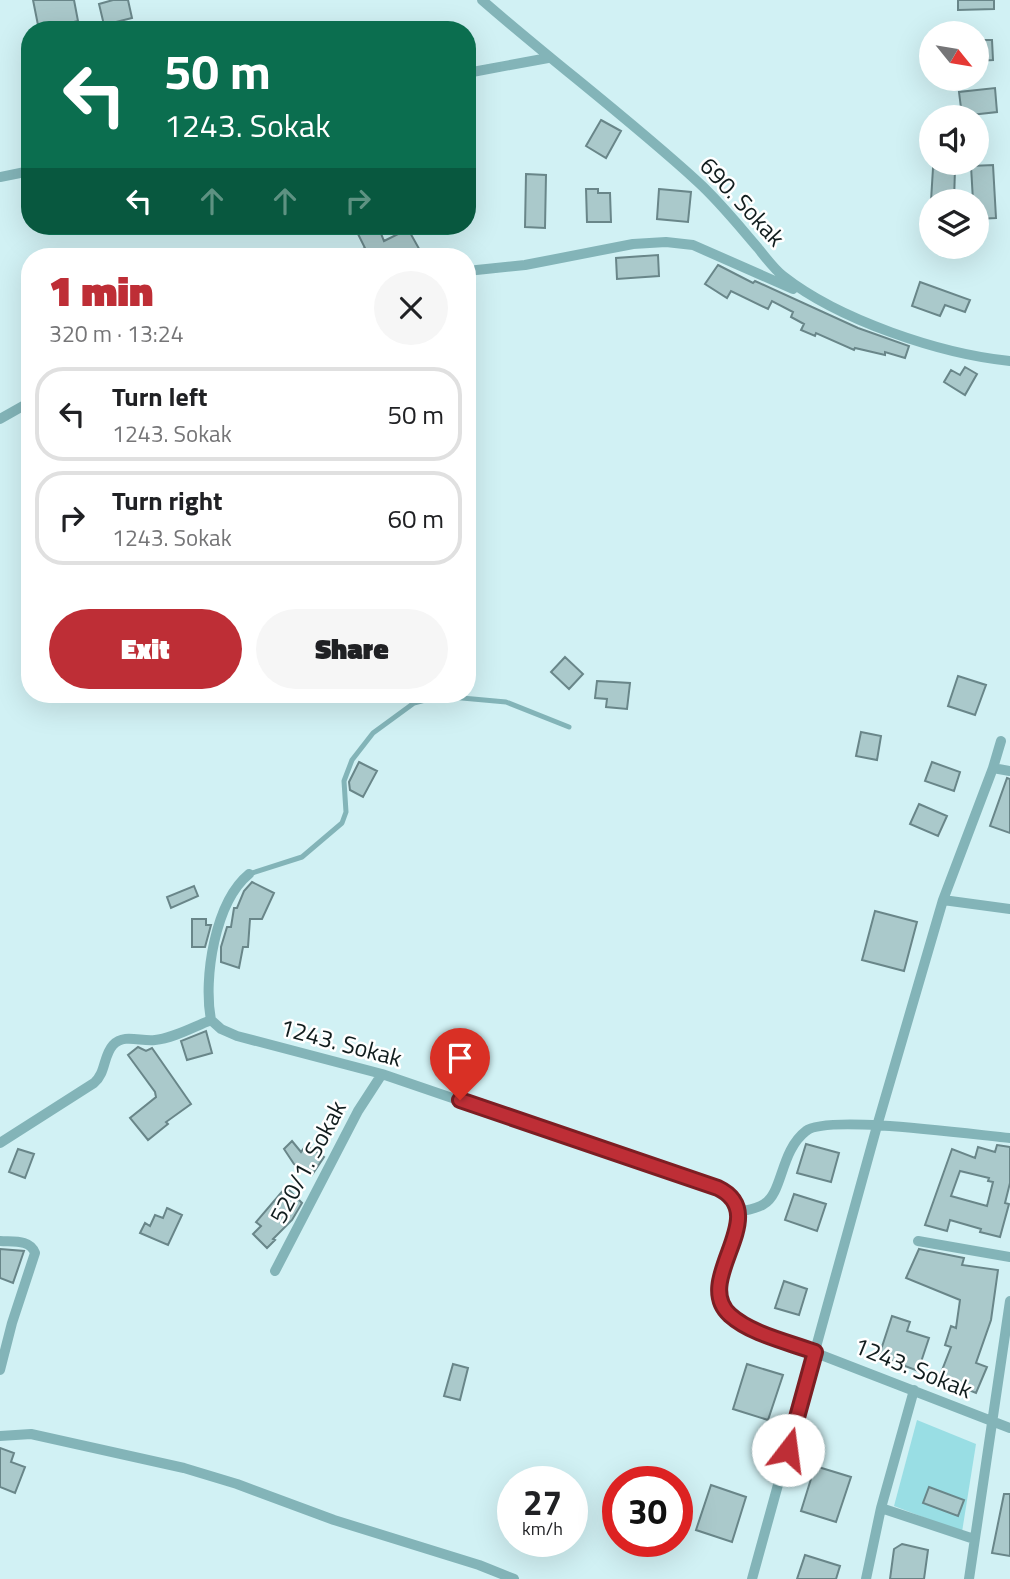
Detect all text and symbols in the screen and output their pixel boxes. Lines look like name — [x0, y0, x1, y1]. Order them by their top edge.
north arrow — [919, 21, 989, 91]
map controls — [919, 21, 989, 259]
text: 50 m — [164, 33, 271, 108]
icon: left — [49, 49, 140, 140]
text: 1243. Sokak — [164, 101, 330, 149]
button: sound — [919, 105, 989, 175]
street label: 690. Sokak — [692, 148, 794, 255]
icon: left — [120, 182, 158, 220]
icon: ahead — [193, 182, 231, 220]
icon: ahead — [266, 182, 304, 220]
icon: right — [339, 182, 377, 220]
button: layers — [919, 189, 989, 259]
text: 1 min — [49, 258, 153, 322]
button: close — [374, 271, 448, 345]
text: 320 m · 13:24 — [49, 316, 184, 351]
text: Turn left — [112, 377, 207, 416]
icon: left — [53, 395, 91, 433]
text: 50 m — [387, 395, 444, 434]
text: 1243. Sokak — [112, 416, 232, 451]
text: Turn right — [112, 481, 223, 520]
icon: right — [53, 499, 91, 537]
text: 60 m — [387, 499, 444, 538]
text: 1243. Sokak — [112, 520, 232, 555]
button: Exit — [49, 609, 242, 689]
button: Share — [256, 609, 448, 689]
street label: 1243. Sokak — [276, 1008, 407, 1076]
pin — [430, 1028, 490, 1100]
icon: arrive — [441, 1039, 479, 1077]
street label: 520/1. Sokak — [260, 1093, 355, 1229]
street label: 1243. Sokak — [849, 1327, 978, 1407]
position arrow — [751, 1413, 825, 1487]
speed limit sign: 30 — [602, 1466, 693, 1557]
text: 27 — [523, 1475, 562, 1529]
text: km/h — [522, 1515, 563, 1542]

